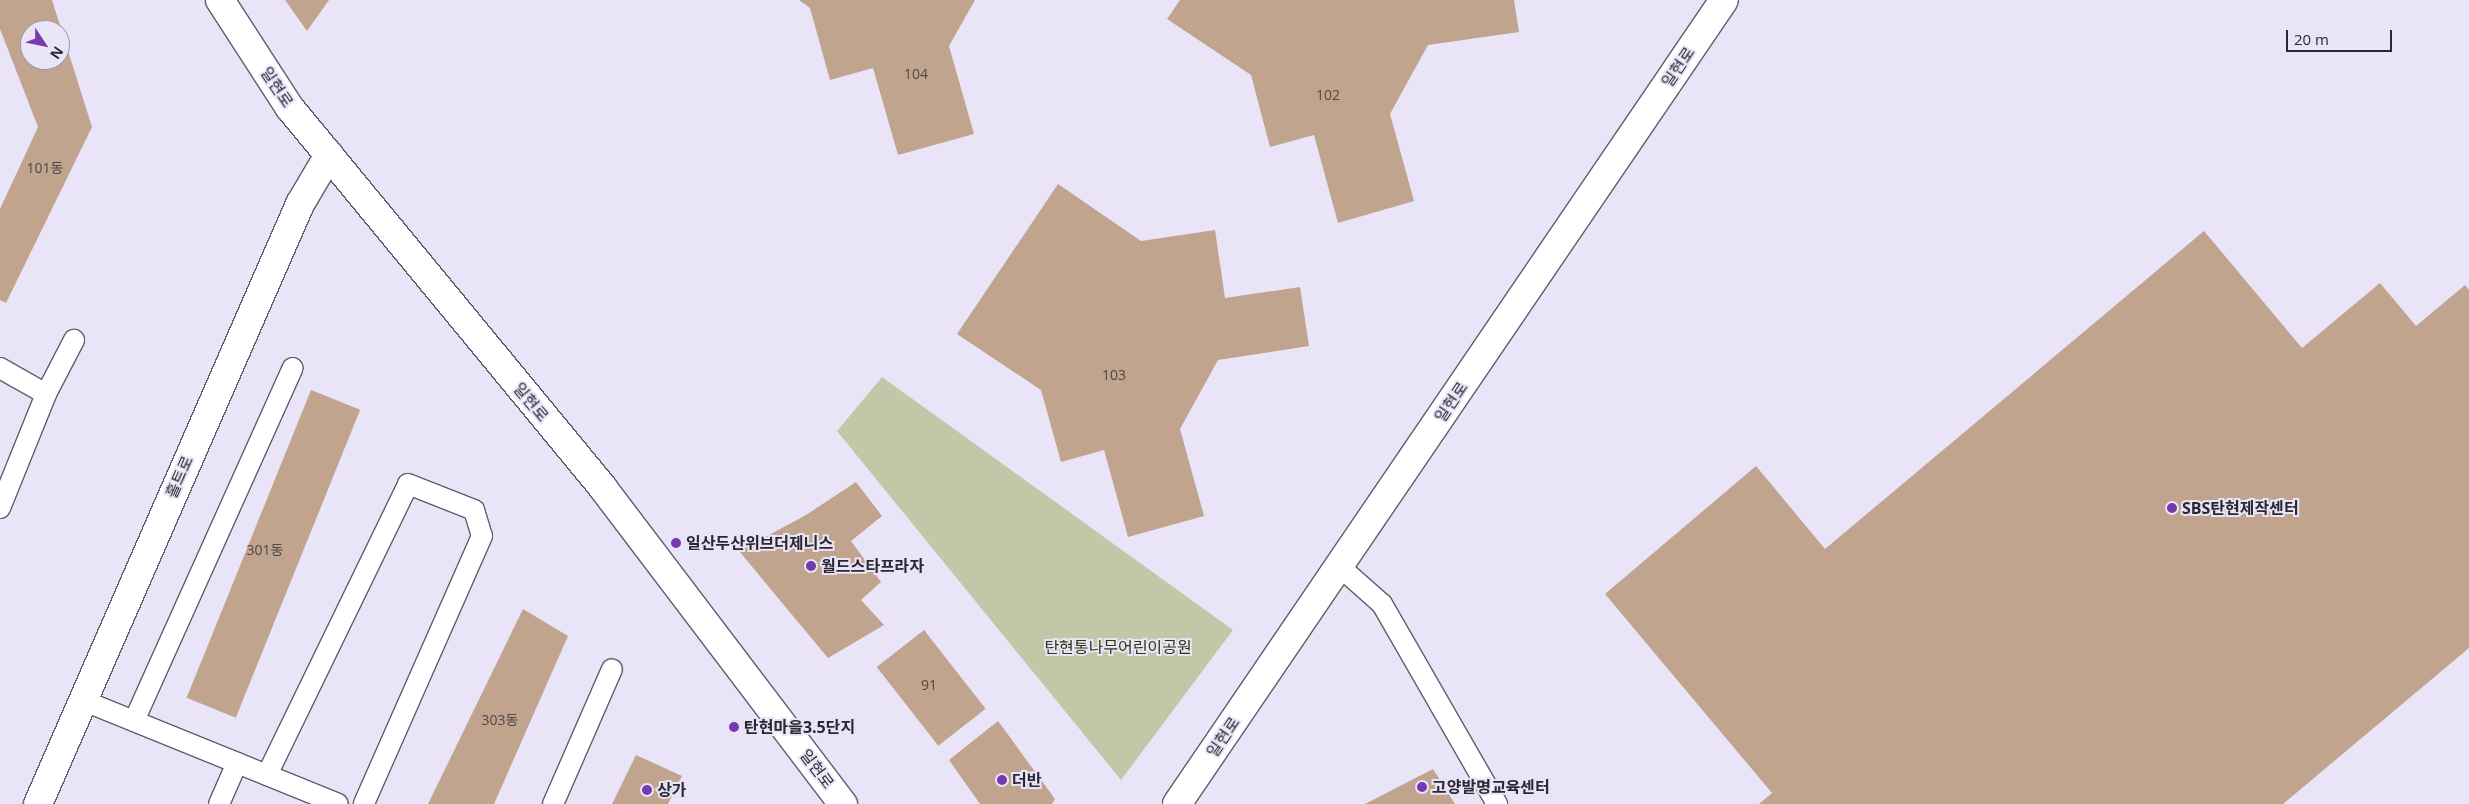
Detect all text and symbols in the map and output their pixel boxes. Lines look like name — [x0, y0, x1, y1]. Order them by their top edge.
north arrow — [20, 20, 70, 70]
scale bar — [2289, 20, 2395, 52]
text: 20 m — [2294, 29, 2329, 49]
text: N — [46, 43, 68, 63]
street label: 일현로 — [1658, 43, 1698, 91]
street label: 일현로 — [257, 63, 297, 111]
house number: 104 — [904, 66, 928, 82]
house number: 102 — [1316, 87, 1340, 103]
house number: 101동 — [27, 160, 63, 176]
house number: 103 — [1102, 367, 1126, 383]
street label: 일현로 — [1431, 378, 1471, 426]
street label: 일현로 — [509, 379, 553, 425]
street label: 홀트로 — [161, 453, 197, 501]
place label: SBS탄현제작센터 — [2182, 498, 2299, 518]
marker: SBS탄현제작센터 — [2166, 502, 2178, 514]
place label: 일산두산위브더제니스 — [686, 533, 833, 553]
marker: 일산두산위브더제니스 — [670, 537, 682, 549]
house number: 301동 — [247, 542, 283, 558]
place label: 월드스타프라자 — [821, 556, 924, 576]
marker: 월드스타프라자 — [805, 560, 817, 572]
park label: 탄현통나무어린이공원 — [1044, 637, 1192, 657]
house number: 91 — [921, 677, 937, 693]
house number: 303동 — [482, 712, 518, 728]
street label: 일현로 — [1203, 713, 1243, 761]
place label: 탄현마을3.5단지 — [744, 717, 855, 737]
marker: 탄현마을3.5단지 — [728, 721, 740, 733]
street label: 일현로 — [796, 746, 838, 792]
place label: 더반 — [1012, 770, 1041, 790]
marker: 더반 — [996, 774, 1008, 786]
place label: 고양발명교육센터 — [1432, 777, 1550, 797]
place label: 상가 — [657, 780, 686, 800]
marker: 고양발명교육센터 — [1416, 781, 1428, 793]
marker: 상가 — [641, 784, 653, 796]

